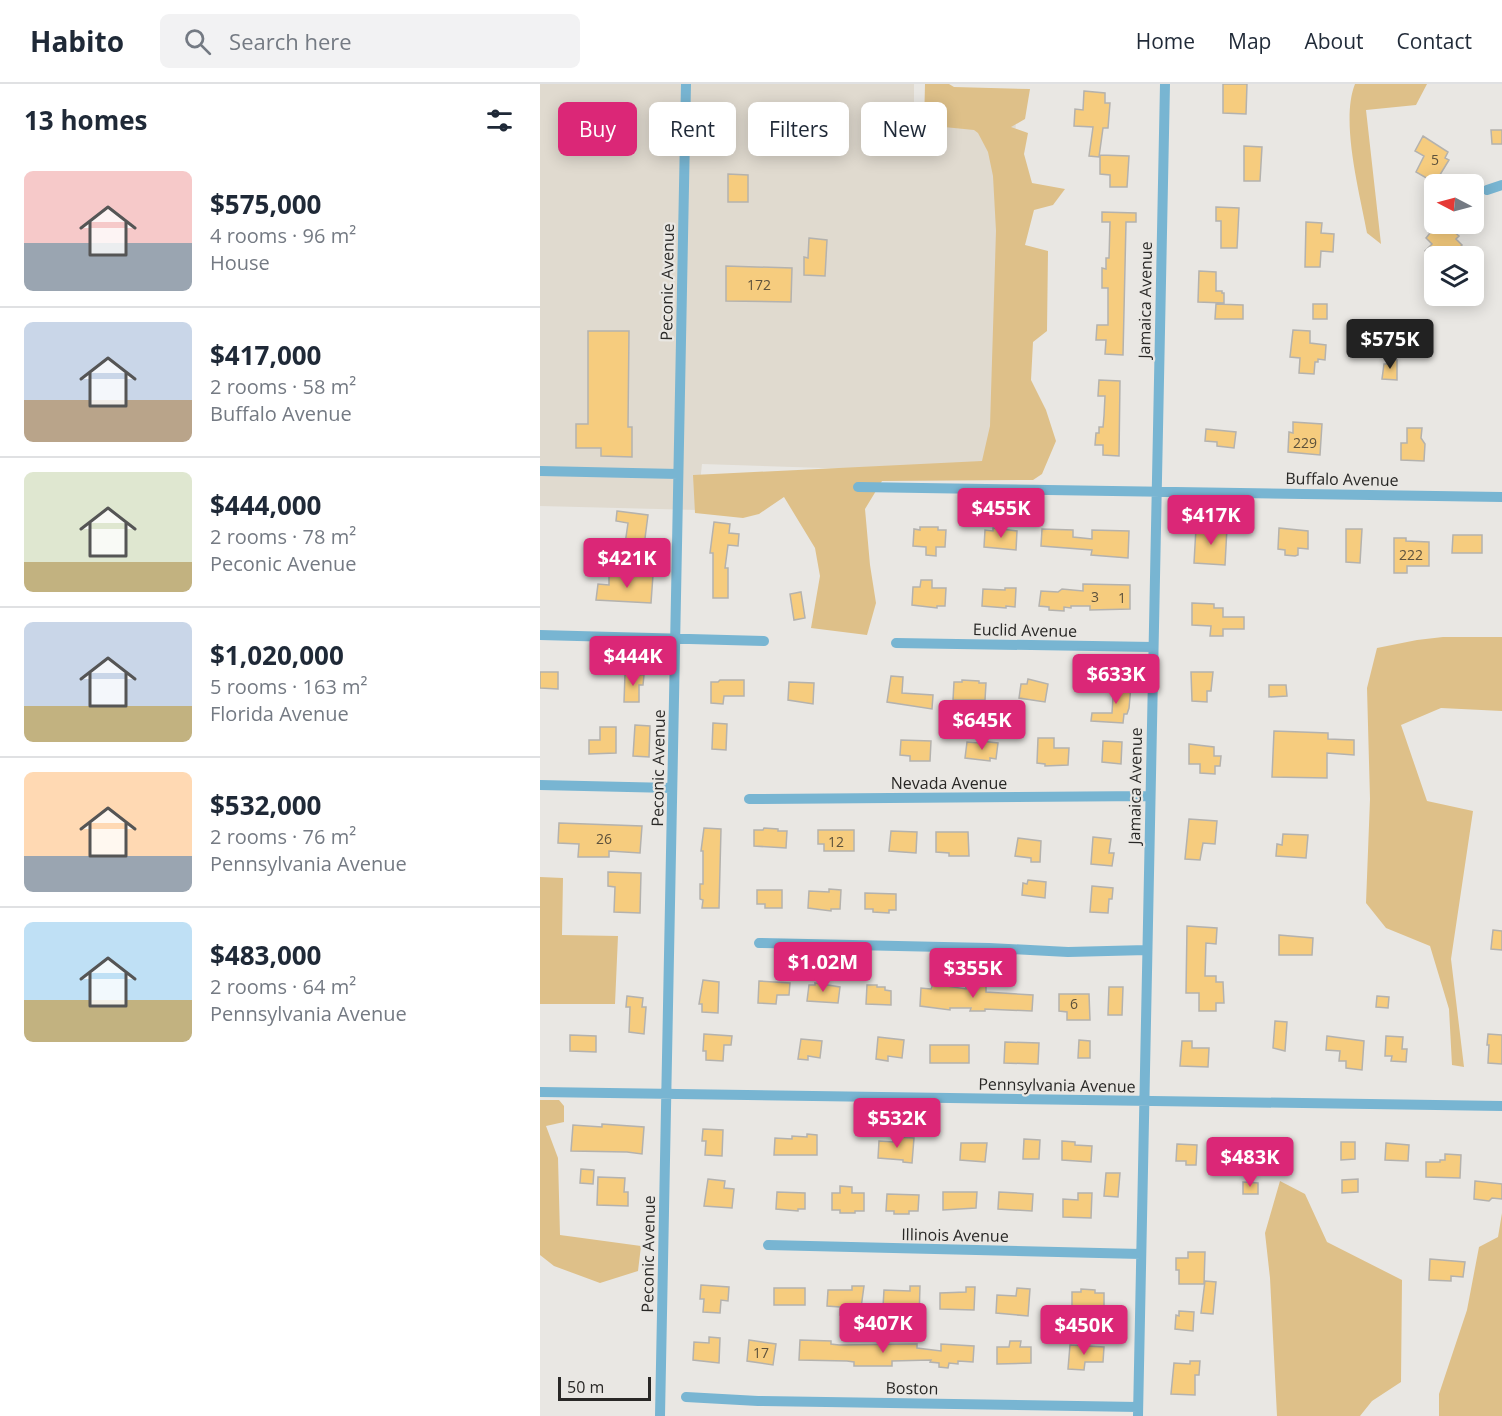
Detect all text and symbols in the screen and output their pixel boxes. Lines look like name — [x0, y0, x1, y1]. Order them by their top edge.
search box — [160, 14, 580, 68]
text: Habito — [30, 22, 124, 60]
icon: search — [181, 25, 214, 58]
text: Search here — [229, 26, 352, 56]
text: Home — [1136, 27, 1195, 55]
text: Map — [1228, 27, 1271, 55]
text: About — [1304, 27, 1364, 55]
text: Contact — [1397, 27, 1472, 55]
text: 13 homes — [24, 102, 148, 138]
chip: Buy — [558, 102, 637, 156]
chip: Rent — [649, 102, 736, 156]
chip: Filters — [748, 102, 849, 156]
chip: New — [861, 102, 947, 156]
icon: filters — [483, 104, 516, 137]
house number: 5 — [1431, 150, 1439, 169]
north arrow — [1424, 174, 1484, 234]
map controls — [1424, 174, 1484, 306]
text: $575,000 — [210, 186, 321, 222]
icon: home — [72, 195, 144, 267]
text: 4 rooms · 96 m² — [210, 222, 356, 249]
street label: Peconic Avenue — [655, 223, 679, 341]
street label: Jamaica Avenue — [1133, 241, 1157, 361]
button: layers — [1424, 246, 1484, 306]
text: House — [210, 249, 270, 276]
house number: 172 — [747, 275, 771, 294]
pin: $575K — [1348, 319, 1432, 370]
text: $575K — [1360, 325, 1420, 352]
text: $417,000 — [210, 337, 321, 373]
icon: home — [72, 346, 144, 418]
text: 2 rooms · 58 m² — [210, 373, 356, 400]
text: Buffalo Avenue — [210, 400, 352, 427]
house number: 229 — [1293, 433, 1317, 452]
street label: Buffalo Avenue — [1285, 467, 1399, 491]
text: $444,000 — [210, 487, 321, 523]
pin: $455K — [959, 488, 1043, 539]
text: $455K — [971, 494, 1031, 521]
pin: $417K — [1169, 495, 1253, 546]
icon: home — [72, 496, 144, 568]
text: $417K — [1181, 501, 1241, 528]
text: 2 rooms · 78 m² — [210, 523, 356, 550]
pin: $421K — [585, 538, 669, 589]
text: $421K — [597, 544, 657, 571]
house number: 222 — [1399, 545, 1423, 564]
text: Peconic Avenue — [210, 550, 357, 577]
house number: 3 — [1091, 587, 1099, 606]
house number: 1 — [1118, 588, 1126, 607]
street label: Euclid Avenue — [973, 618, 1077, 642]
pin: $444K — [591, 636, 675, 687]
text: $1,020,000 — [210, 637, 344, 673]
text: $444K — [603, 642, 663, 669]
icon: home — [72, 646, 144, 718]
pin: $633K — [1074, 654, 1158, 705]
text: $633K — [1086, 660, 1146, 687]
text: 5 rooms · 163 m² — [210, 673, 368, 700]
text: Florida Avenue — [210, 700, 349, 727]
pin: $645K — [940, 700, 1024, 751]
text: $645K — [952, 706, 1012, 733]
street label: Peconic Avenue — [646, 709, 670, 827]
street label: Jamaica Avenue — [1123, 727, 1147, 847]
street label: Nevada Avenue — [891, 772, 1007, 794]
text: $532,000 — [210, 787, 321, 823]
icon: home — [72, 796, 144, 868]
text: 2 rooms · 76 m² — [210, 823, 356, 850]
house number: 26 — [596, 829, 612, 848]
house number: 12 — [828, 832, 844, 851]
text: Pennsylvania Avenue — [210, 850, 407, 877]
text: $483,000 — [210, 937, 321, 973]
pin: $1.02M — [774, 942, 872, 993]
icon: home — [72, 946, 144, 1018]
text: $1.02M — [788, 948, 858, 975]
pin: $355K — [931, 948, 1015, 999]
text: $355K — [943, 954, 1003, 981]
text: 2 rooms · 64 m² — [210, 973, 356, 1000]
house number: 6 — [1070, 994, 1078, 1013]
text: Pennsylvania Avenue — [210, 1000, 407, 1027]
street label: Pennsylvania Avenue — [978, 1073, 1136, 1097]
pin: $532K — [855, 1098, 939, 1149]
text: $532K — [867, 1104, 927, 1131]
pin: $483K — [1208, 1137, 1292, 1188]
text: $483K — [1220, 1143, 1280, 1170]
street label: Peconic Avenue — [636, 1195, 660, 1313]
street label: Illinois Avenue — [901, 1223, 1009, 1247]
pin: $407K — [841, 1303, 925, 1354]
pin: $450K — [1042, 1305, 1126, 1356]
text: $407K — [853, 1309, 913, 1336]
text: $450K — [1054, 1311, 1114, 1338]
house number: 17 — [753, 1343, 769, 1362]
scale bar — [558, 1374, 651, 1402]
text: 50 m — [567, 1376, 604, 1398]
street label: Boston — [885, 1377, 939, 1399]

